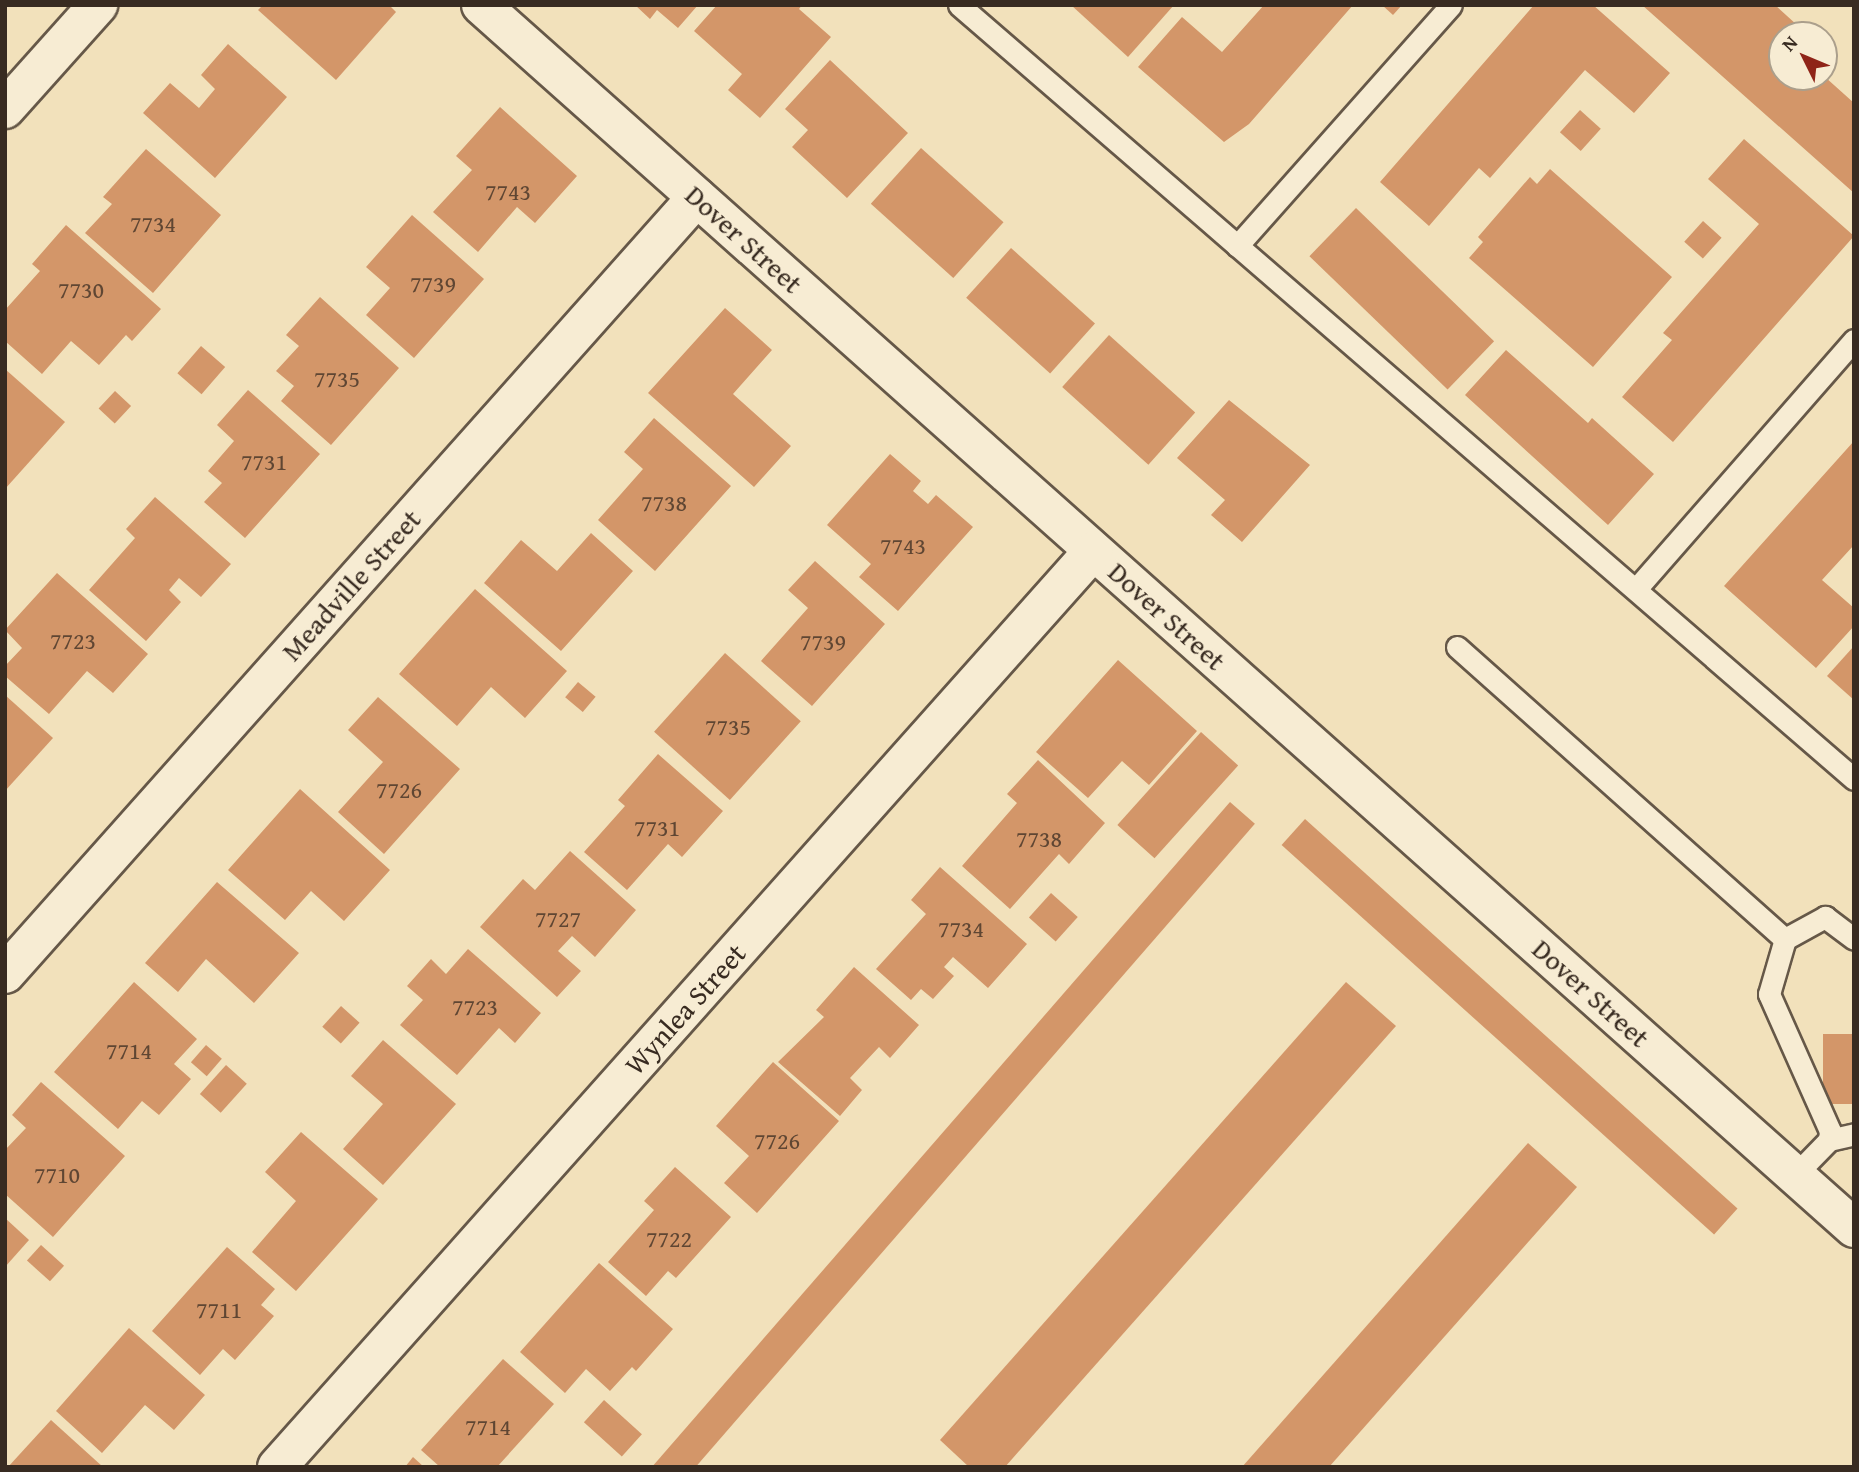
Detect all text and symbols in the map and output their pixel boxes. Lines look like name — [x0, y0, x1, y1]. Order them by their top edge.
north arrow — [1768, 21, 1838, 91]
text: N — [1775, 29, 1804, 57]
house number: 7743 — [485, 178, 531, 206]
street label: Dover Street — [679, 178, 809, 300]
house number: 7734 — [130, 210, 176, 238]
house number: 7739 — [410, 270, 456, 298]
house number: 7730 — [58, 276, 104, 304]
house number: 7735 — [314, 365, 360, 393]
house number: 7731 — [241, 448, 287, 476]
house number: 7738 — [641, 489, 687, 517]
street label: Meadville Street — [274, 502, 428, 668]
house number: 7743 — [880, 532, 926, 560]
street label: Dover Street — [1102, 555, 1232, 677]
house number: 7723 — [50, 627, 96, 655]
house number: 7739 — [800, 628, 846, 656]
house number: 7735 — [705, 713, 751, 741]
house number: 7726 — [376, 776, 422, 804]
house number: 7731 — [634, 814, 680, 842]
house number: 7738 — [1016, 825, 1062, 853]
house number: 7727 — [535, 905, 581, 933]
house number: 7734 — [938, 915, 984, 943]
street label: Dover Street — [1526, 932, 1656, 1054]
street label: Wynlea Street — [617, 937, 753, 1081]
house number: 7723 — [452, 993, 498, 1021]
house number: 7714 — [106, 1037, 152, 1065]
house number: 7726 — [754, 1127, 800, 1155]
house number: 7710 — [34, 1161, 80, 1189]
house number: 7722 — [646, 1225, 692, 1253]
house number: 7711 — [196, 1296, 242, 1324]
house number: 7714 — [465, 1413, 511, 1441]

